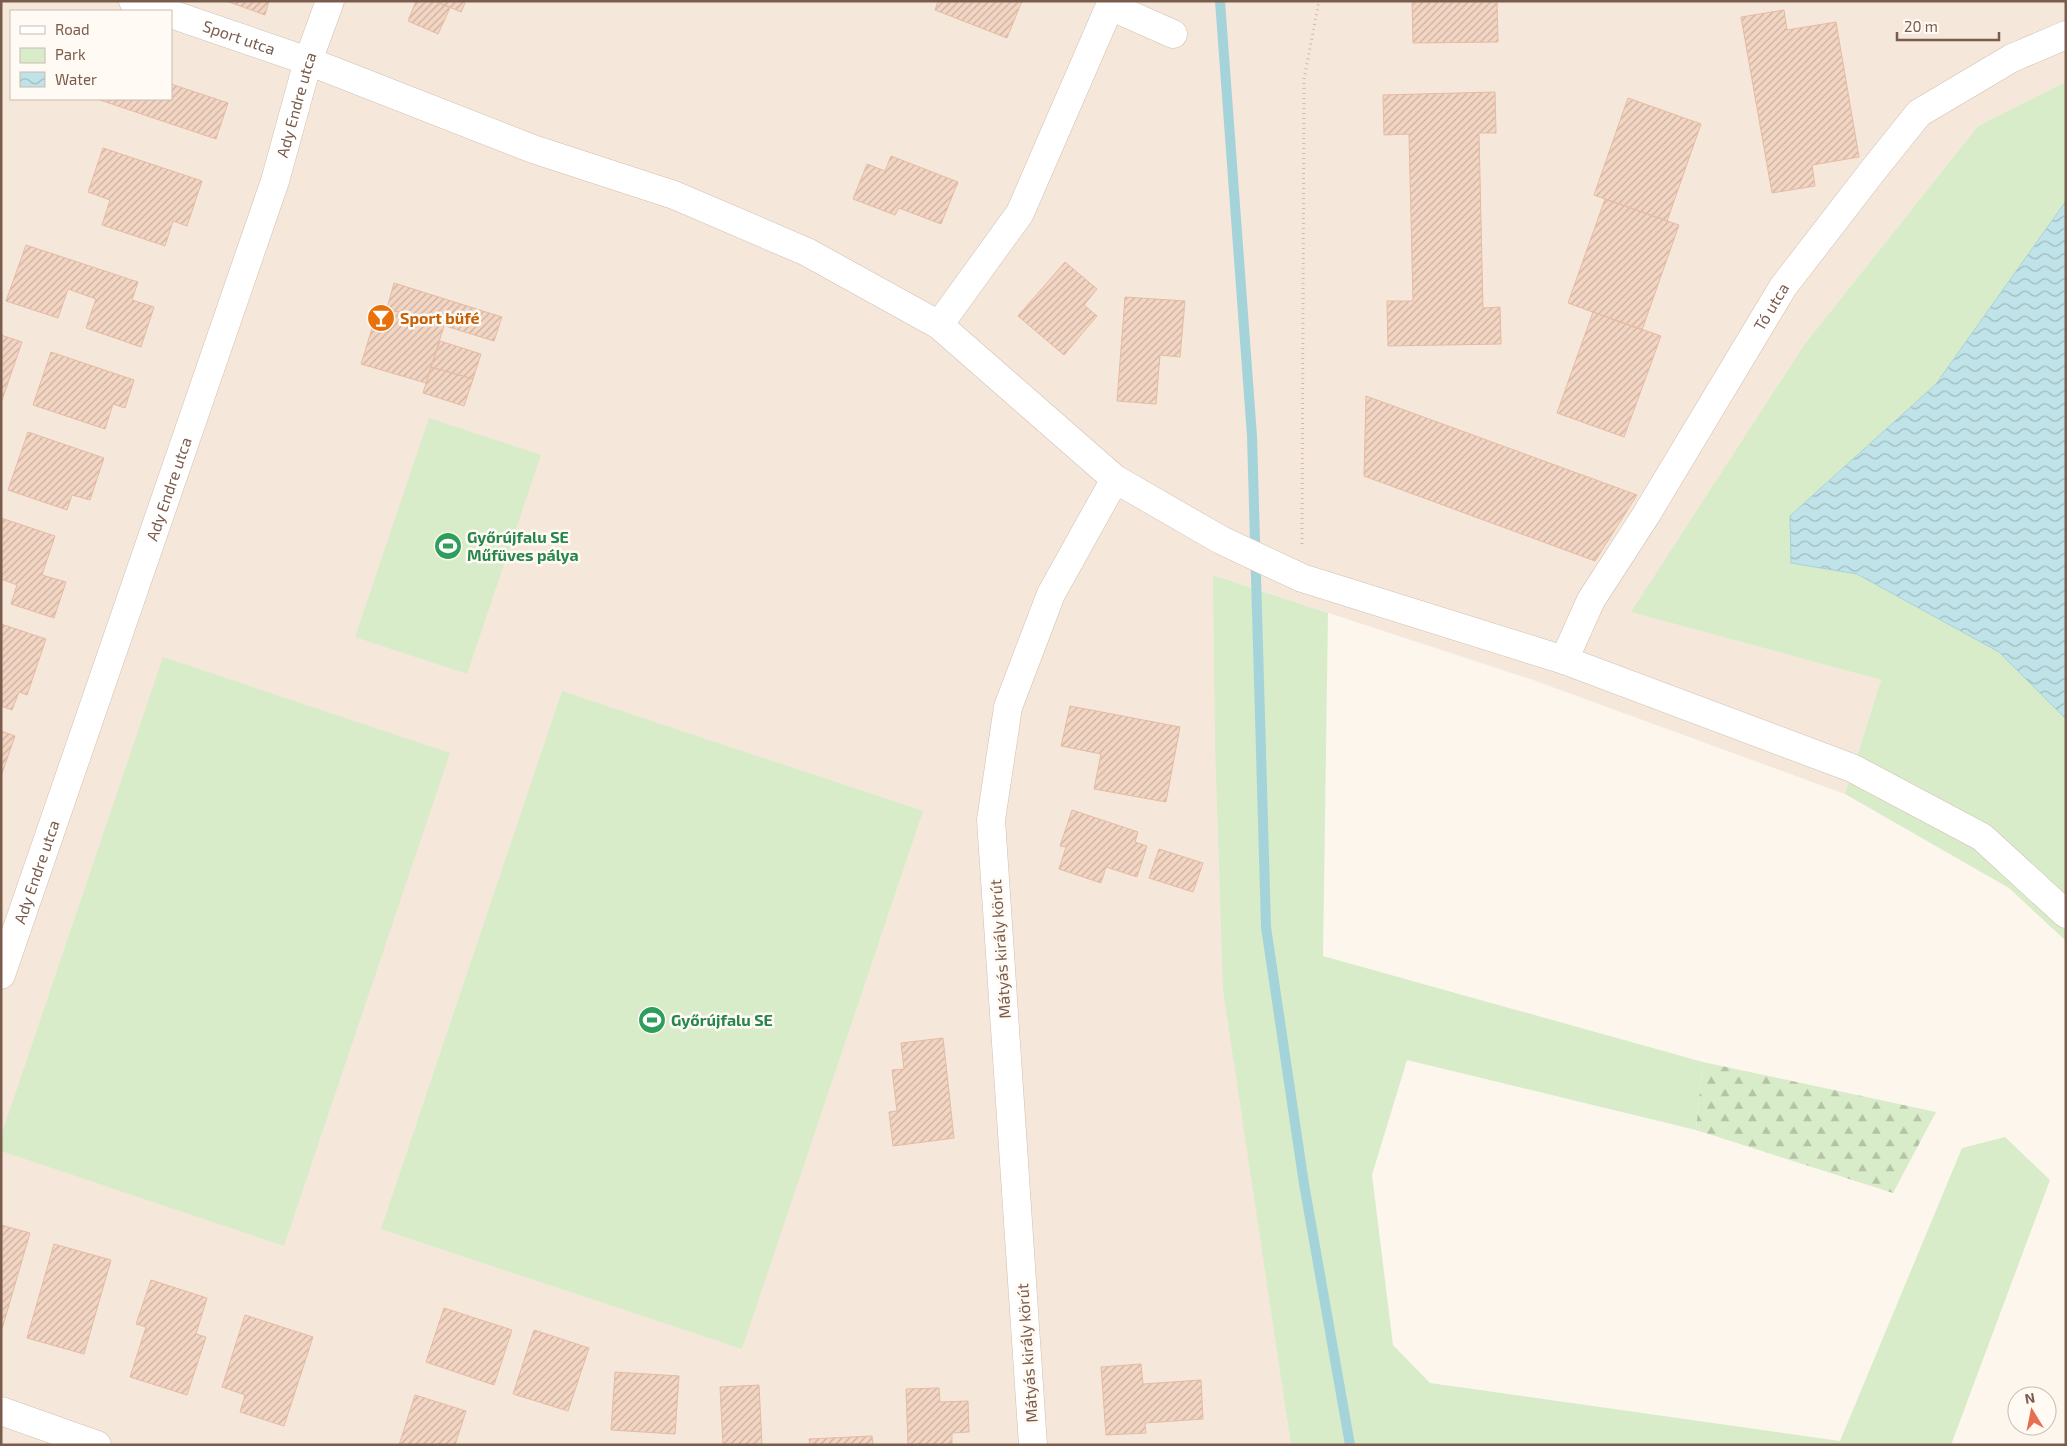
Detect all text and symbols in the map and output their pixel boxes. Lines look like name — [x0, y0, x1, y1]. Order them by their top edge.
legend — [10, 10, 172, 100]
scale bar — [1897, 10, 2000, 42]
street label: Sport utca — [201, 16, 278, 58]
text: 20 m — [1904, 17, 1938, 35]
text: Road — [55, 20, 90, 38]
text: Park — [55, 45, 86, 63]
street label: Ady Endre utca — [272, 49, 319, 159]
text: Water — [55, 70, 97, 88]
street label: Tó utca — [1749, 279, 1792, 334]
bar icon: Sport büfé — [366, 303, 396, 333]
place label: Sport büfé — [400, 308, 480, 327]
street label: Ady Endre utca — [142, 435, 195, 543]
place label: Győrújfalu SE Műfüves pálya — [467, 527, 579, 565]
sports icon: Győrújfalu SE Műfüves pálya — [433, 531, 463, 561]
street label: Ady Endre utca — [9, 817, 63, 926]
street label: Mátyás király körút — [985, 879, 1014, 1019]
sports icon: Győrújfalu SE — [637, 1005, 667, 1035]
place label: Győrújfalu SE — [671, 1010, 773, 1030]
street label: Mátyás király körút — [1012, 1283, 1041, 1423]
north arrow — [2007, 1386, 2057, 1436]
text: N — [2023, 1388, 2036, 1407]

